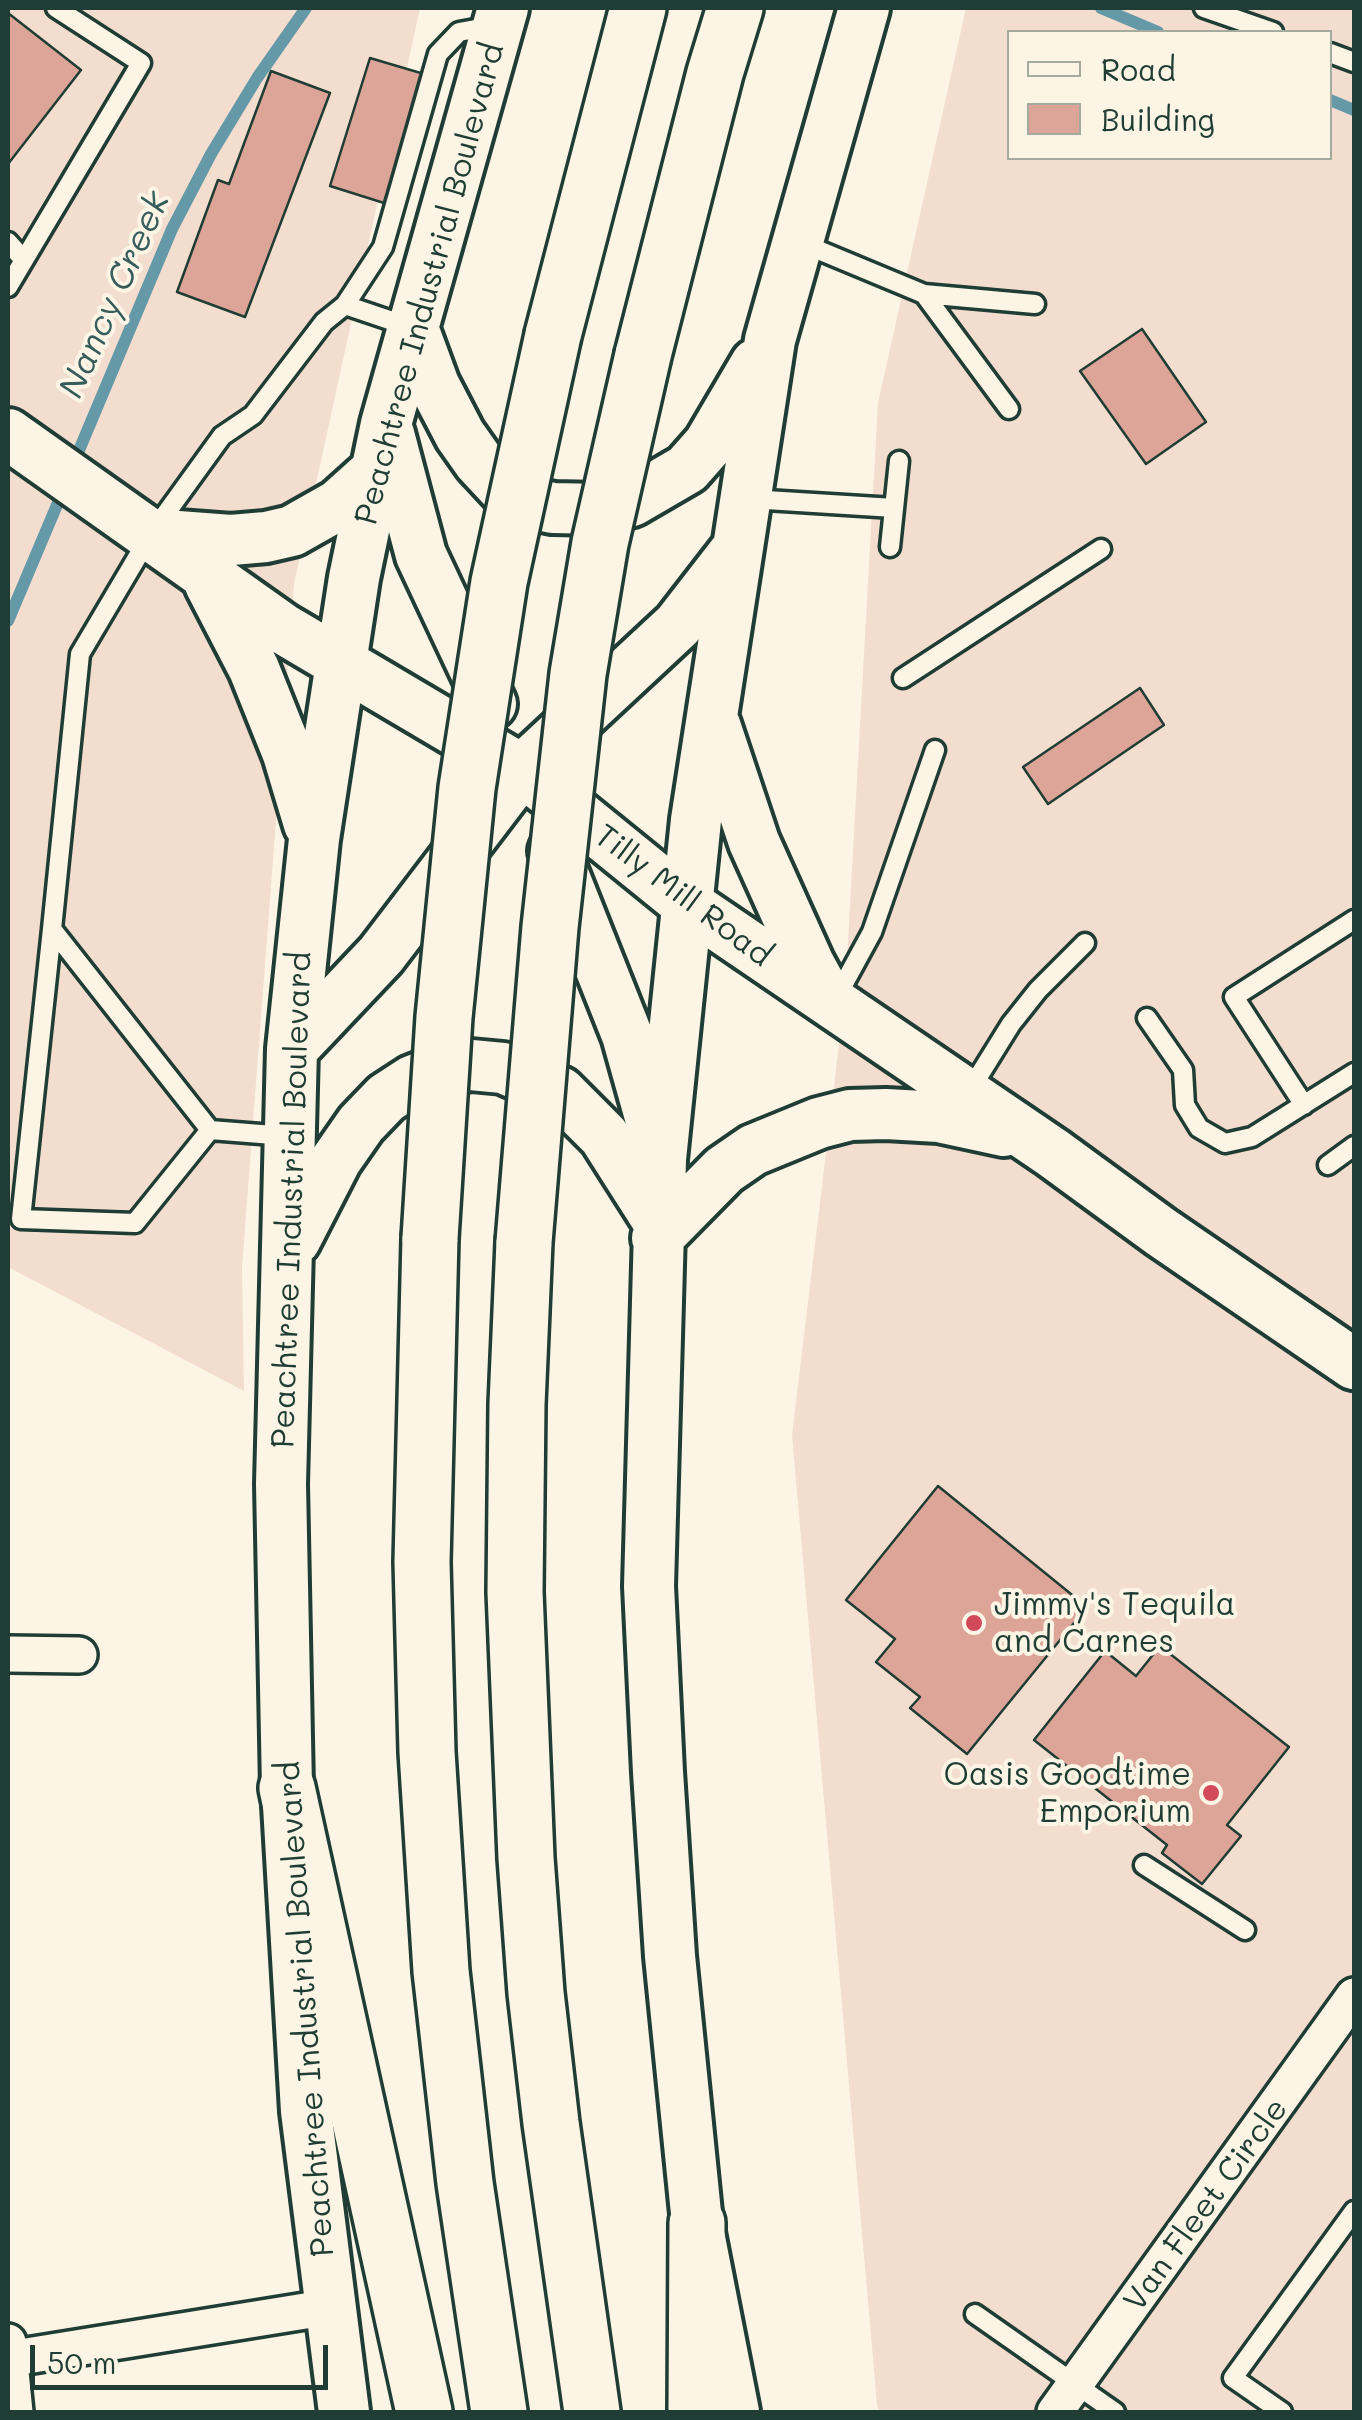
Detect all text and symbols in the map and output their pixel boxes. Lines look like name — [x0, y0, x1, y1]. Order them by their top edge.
legend — [1007, 30, 1332, 160]
street label: Peachtree Industrial Boulevard — [347, 39, 513, 529]
text: Road — [1101, 49, 1176, 89]
text: Building — [1101, 99, 1215, 139]
water label: Nancy Creek — [51, 185, 179, 405]
street label: Tilly Mill Road — [587, 817, 779, 975]
street label: Peachtree Industrial Boulevard — [264, 951, 320, 1449]
place label: Jimmy's Tequila and Carnes — [994, 1586, 1235, 1661]
marker: Jimmy's Tequila and Carnes — [963, 1612, 985, 1634]
place label: Oasis Goodtime Emporium — [943, 1756, 1191, 1831]
street label: Peachtree Industrial Boulevard — [270, 1760, 342, 2258]
marker: Oasis Goodtime Emporium — [1200, 1782, 1222, 1804]
street label: Van Fleet Circle — [1116, 2091, 1296, 2319]
scale bar — [35, 2325, 332, 2387]
text: 50 m — [47, 2342, 117, 2382]

